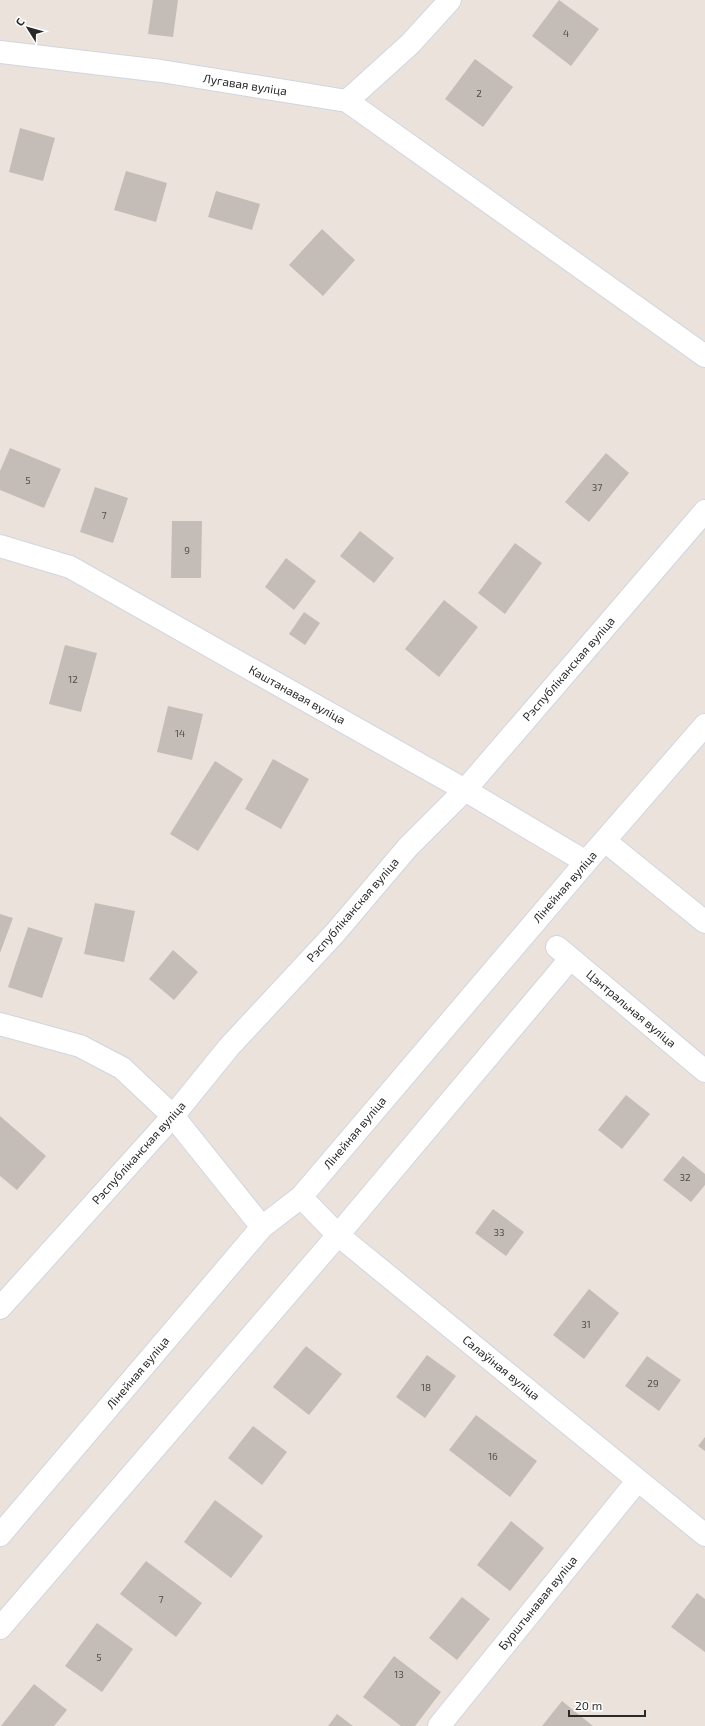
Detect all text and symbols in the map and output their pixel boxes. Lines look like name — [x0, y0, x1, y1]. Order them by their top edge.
north arrow — [8, 8, 48, 48]
text: С — [12, 15, 27, 28]
house number: 4 — [563, 27, 569, 39]
street label: Лугавая вуліца — [202, 70, 288, 99]
house number: 2 — [476, 87, 482, 99]
house number: 5 — [25, 474, 31, 486]
house number: 37 — [592, 481, 602, 493]
house number: 7 — [101, 509, 107, 521]
house number: 9 — [184, 544, 190, 556]
street label: Рэспубліканская вуліца — [519, 613, 618, 724]
street label: Каштанавая вуліца — [246, 662, 348, 727]
house number: 12 — [68, 673, 78, 685]
house number: 14 — [175, 727, 185, 739]
street label: Лінейная вуліца — [529, 848, 600, 926]
street label: Рэспубліканская вуліца — [303, 854, 402, 965]
street label: Цэнтральная вуліца — [583, 967, 679, 1051]
street label: Лінейная вуліца — [320, 1093, 389, 1172]
street label: Рэспубліканская вуліца — [88, 1098, 189, 1207]
house number: 32 — [679, 1171, 691, 1183]
house number: 33 — [493, 1226, 505, 1238]
house number: 31 — [581, 1318, 591, 1330]
street label: Салаўіная вуліца — [460, 1332, 543, 1403]
street label: Лінейная вуліца — [103, 1333, 172, 1412]
house number: 29 — [647, 1377, 659, 1389]
house number: 18 — [421, 1381, 431, 1393]
house number: 16 — [488, 1450, 498, 1462]
street label: Бурштынавая вуліца — [495, 1553, 580, 1653]
house number: 7 — [158, 1593, 164, 1605]
house number: 5 — [96, 1651, 102, 1663]
house number: 13 — [394, 1668, 404, 1680]
scale bar — [569, 1692, 645, 1718]
text: 20 m — [575, 1698, 602, 1712]

